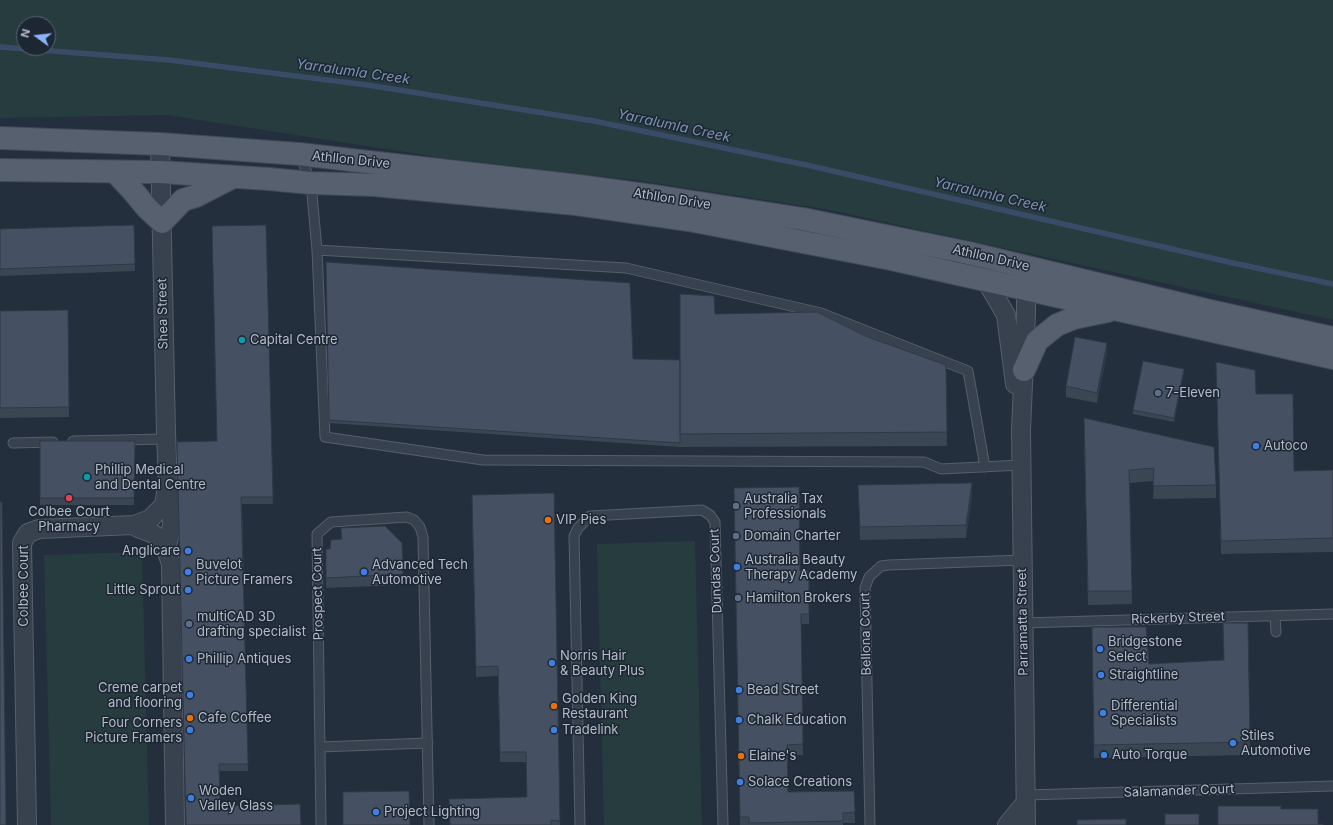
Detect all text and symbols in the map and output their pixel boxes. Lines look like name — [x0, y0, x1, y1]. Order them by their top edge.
north arrow — [16, 16, 56, 56]
text: N — [18, 27, 33, 39]
water label: Yarralumla Creek — [295, 56, 411, 88]
water label: Yarralumla Creek — [616, 106, 732, 146]
street label: Athllon Drive — [311, 148, 391, 172]
water label: Yarralumla Creek — [932, 174, 1048, 216]
street label: Athllon Drive — [632, 185, 712, 213]
street label: Athllon Drive — [951, 242, 1031, 274]
street label: Shea Street — [155, 278, 171, 350]
place label: Capital Centre — [250, 332, 338, 348]
marker: Capital Centre — [237, 335, 247, 345]
place label: 7-Eleven — [1166, 385, 1220, 401]
marker: 7-Eleven — [1153, 388, 1163, 398]
place label: Autoco — [1264, 438, 1308, 454]
marker: Autoco — [1251, 441, 1261, 451]
place label: Phillip Medical and Dental Centre — [95, 462, 206, 493]
marker: Phillip Medical and Dental Centre — [82, 472, 92, 482]
place label: Australia Tax Professionals — [744, 491, 826, 522]
marker: Colbee Court Pharmacy — [64, 493, 74, 503]
marker: Australia Tax Professionals — [731, 501, 741, 511]
place label: Colbee Court Pharmacy — [28, 504, 110, 535]
place label: VIP Pies — [556, 512, 606, 528]
marker: VIP Pies — [543, 515, 553, 525]
street label: Dundas Court — [707, 528, 725, 614]
place label: Domain Charter — [744, 528, 841, 544]
marker: Domain Charter — [731, 531, 741, 541]
place label: Anglicare — [122, 543, 180, 559]
street label: Colbee Court — [16, 545, 32, 627]
marker: Anglicare — [183, 546, 193, 556]
street label: Prospect Court — [309, 547, 327, 641]
place label: Australia Beauty Therapy Academy — [745, 552, 857, 583]
place label: Buvelot Picture Framers — [196, 557, 293, 588]
place label: Advanced Tech Automotive — [372, 557, 468, 588]
marker: Australia Beauty Therapy Academy — [732, 562, 742, 572]
marker: Buvelot Picture Framers — [183, 567, 193, 577]
marker: Advanced Tech Automotive — [359, 567, 369, 577]
street label: Parramatta Street — [1014, 568, 1032, 676]
place label: Little Sprout — [106, 582, 180, 598]
marker: Little Sprout — [183, 585, 193, 595]
place label: Hamilton Brokers — [746, 590, 851, 606]
street label: Bellona Court — [857, 592, 875, 676]
marker: Hamilton Brokers — [733, 593, 743, 603]
place label: multiCAD 3D drafting specialist — [197, 609, 306, 640]
street label: Rickerby Street — [1131, 609, 1225, 627]
marker: multiCAD 3D drafting specialist — [184, 619, 194, 629]
place label: Bridgestone Select — [1108, 634, 1182, 665]
marker: Bridgestone Select — [1095, 644, 1105, 654]
place label: Norris Hair & Beauty Plus — [560, 648, 645, 679]
place label: Phillip Antiques — [197, 651, 291, 667]
marker: Phillip Antiques — [184, 654, 194, 664]
marker: Norris Hair & Beauty Plus — [547, 658, 557, 668]
place label: Straightline — [1109, 667, 1178, 683]
marker: Straightline — [1096, 670, 1106, 680]
place label: Creme carpet and flooring — [98, 680, 182, 711]
place label: Bead Street — [747, 682, 819, 698]
marker: Bead Street — [734, 685, 744, 695]
marker: Creme carpet and flooring — [185, 690, 195, 700]
place label: Golden King Restaurant — [562, 691, 637, 722]
place label: Differential Specialists — [1111, 698, 1178, 729]
marker: Golden King Restaurant — [549, 701, 559, 711]
marker: Differential Specialists — [1098, 708, 1108, 718]
place label: Cafe Coffee — [198, 710, 272, 726]
place label: Chalk Education — [747, 712, 847, 728]
marker: Cafe Coffee — [185, 713, 195, 723]
place label: Four Corners Picture Framers — [85, 715, 182, 746]
marker: Chalk Education — [734, 715, 744, 725]
place label: Tradelink — [562, 722, 619, 738]
marker: Four Corners Picture Framers — [185, 725, 195, 735]
marker: Tradelink — [549, 725, 559, 735]
place label: Stiles Automotive — [1241, 728, 1311, 759]
marker: Stiles Automotive — [1228, 738, 1238, 748]
place label: Auto Torque — [1112, 747, 1187, 763]
place label: Elaine's — [749, 748, 796, 764]
marker: Auto Torque — [1099, 750, 1109, 760]
marker: Elaine's — [736, 751, 746, 761]
place label: Solace Creations — [748, 774, 852, 790]
marker: Solace Creations — [735, 777, 745, 787]
street label: Salamander Court — [1123, 781, 1235, 801]
place label: Woden Valley Glass — [199, 783, 273, 814]
marker: Woden Valley Glass — [186, 793, 196, 803]
place label: Project Lighting — [384, 804, 480, 820]
marker: Project Lighting — [371, 807, 381, 817]

